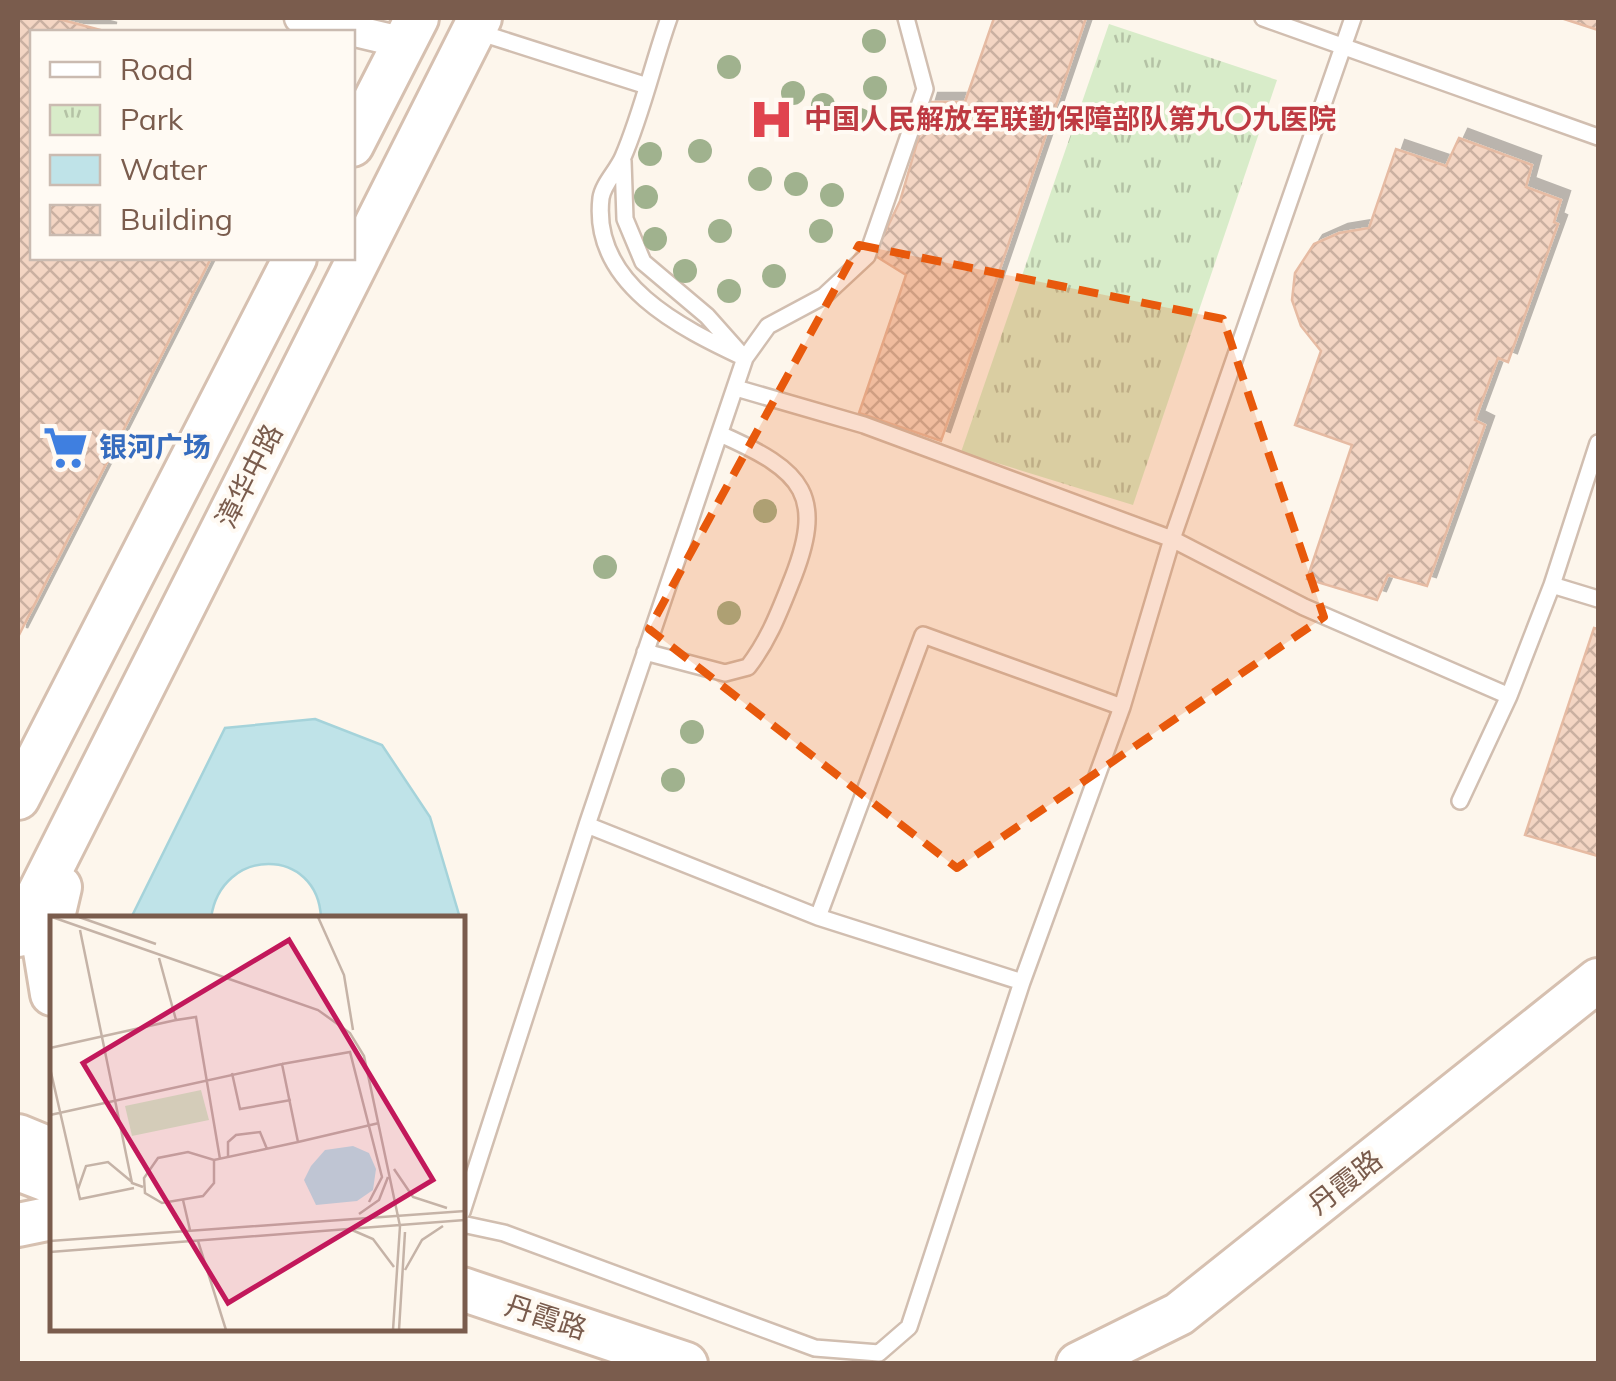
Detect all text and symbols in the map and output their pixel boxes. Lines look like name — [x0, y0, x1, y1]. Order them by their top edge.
legend — [30, 30, 355, 260]
text: Road — [120, 50, 194, 88]
hospital icon: 中国人民解放军联勤保障部队第九〇九医院 — [747, 95, 795, 143]
text: Park — [120, 100, 184, 138]
place label: 中国人民解放军联勤保障部队第九〇九医院 — [804, 101, 1336, 136]
text: Water — [120, 150, 207, 188]
text: Building — [120, 200, 233, 238]
street label: 漳华中路 — [208, 418, 290, 534]
supermarket icon: 银河广场 — [42, 423, 90, 471]
place label: 银河广场 — [99, 429, 211, 464]
inset map — [50, 916, 465, 1331]
street label: 丹霞路 — [1301, 1142, 1389, 1221]
street label: 丹霞路 — [501, 1287, 592, 1346]

